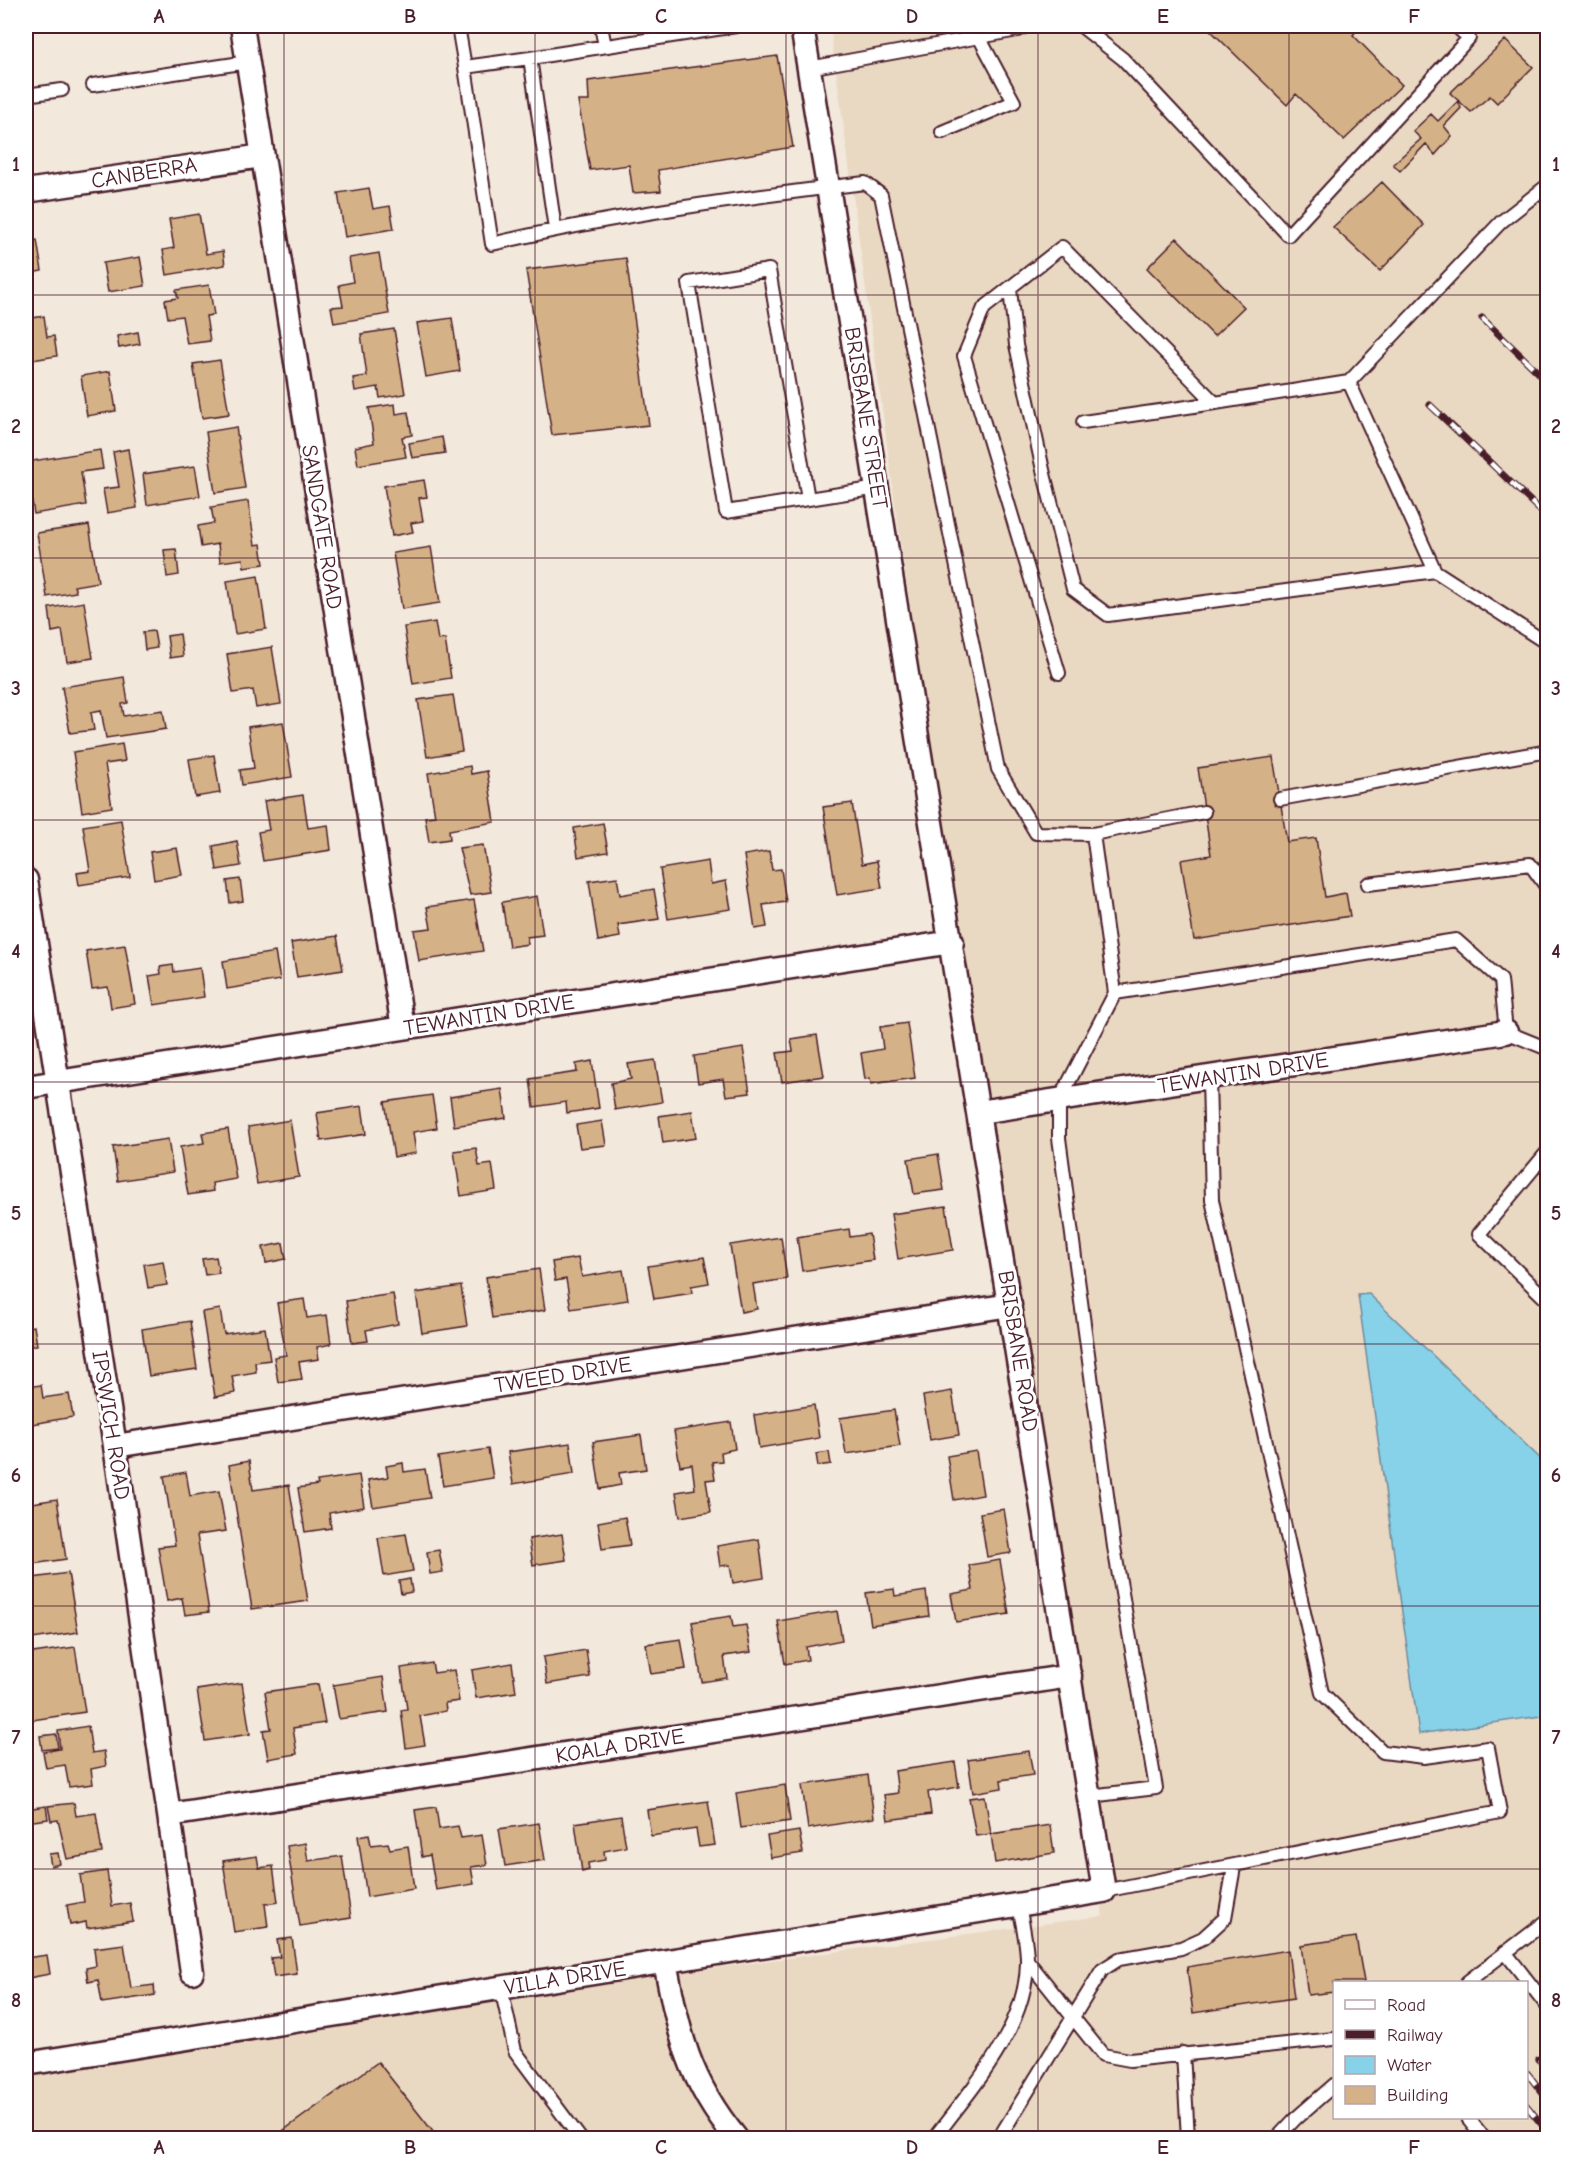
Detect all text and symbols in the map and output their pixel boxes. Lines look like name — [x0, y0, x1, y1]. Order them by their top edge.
text: A — [153, 5, 165, 28]
text: B — [404, 5, 416, 28]
text: C — [655, 5, 667, 28]
text: D — [906, 5, 918, 28]
text: E — [1157, 5, 1169, 28]
text: F — [1408, 5, 1420, 28]
street label: CANBERRA — [89, 152, 199, 194]
text: 1 — [12, 153, 20, 176]
text: 1 — [1552, 153, 1560, 176]
street label: BRISBANE STREET — [839, 325, 893, 511]
text: 2 — [11, 415, 21, 438]
text: 2 — [1551, 415, 1561, 438]
street label: SANDGATE ROAD — [296, 443, 348, 611]
text: 3 — [11, 677, 21, 700]
text: 3 — [1551, 677, 1561, 700]
text: 4 — [11, 940, 21, 963]
text: 4 — [1551, 940, 1561, 963]
street label: TEWANTIN DRIVE — [402, 989, 576, 1041]
street label: TEWANTIN DRIVE — [1156, 1047, 1330, 1099]
text: 5 — [11, 1202, 21, 1225]
text: 5 — [1551, 1202, 1561, 1225]
street label: BRISBANE ROAD — [992, 1269, 1044, 1433]
street label: IPSWICH ROAD — [86, 1349, 136, 1501]
street label: TWEED DRIVE — [492, 1351, 634, 1399]
text: 6 — [11, 1464, 21, 1487]
text: 6 — [1551, 1464, 1561, 1487]
street label: KOALA DRIVE — [554, 1723, 686, 1769]
text: 7 — [12, 1726, 21, 1749]
text: 7 — [1552, 1726, 1561, 1749]
street label: VILLA DRIVE — [502, 1956, 628, 2000]
legend — [1333, 1981, 1528, 2119]
text: 8 — [11, 1989, 21, 2012]
text: 8 — [1551, 1989, 1561, 2012]
text: Road — [1387, 1995, 1426, 2016]
text: Railway — [1387, 2025, 1444, 2046]
text: Water — [1387, 2055, 1432, 2076]
text: Building — [1387, 2085, 1449, 2106]
text: A — [153, 2136, 165, 2159]
text: B — [404, 2136, 416, 2159]
text: C — [655, 2136, 667, 2159]
text: D — [906, 2136, 918, 2159]
text: E — [1157, 2136, 1169, 2159]
text: F — [1408, 2136, 1420, 2159]

